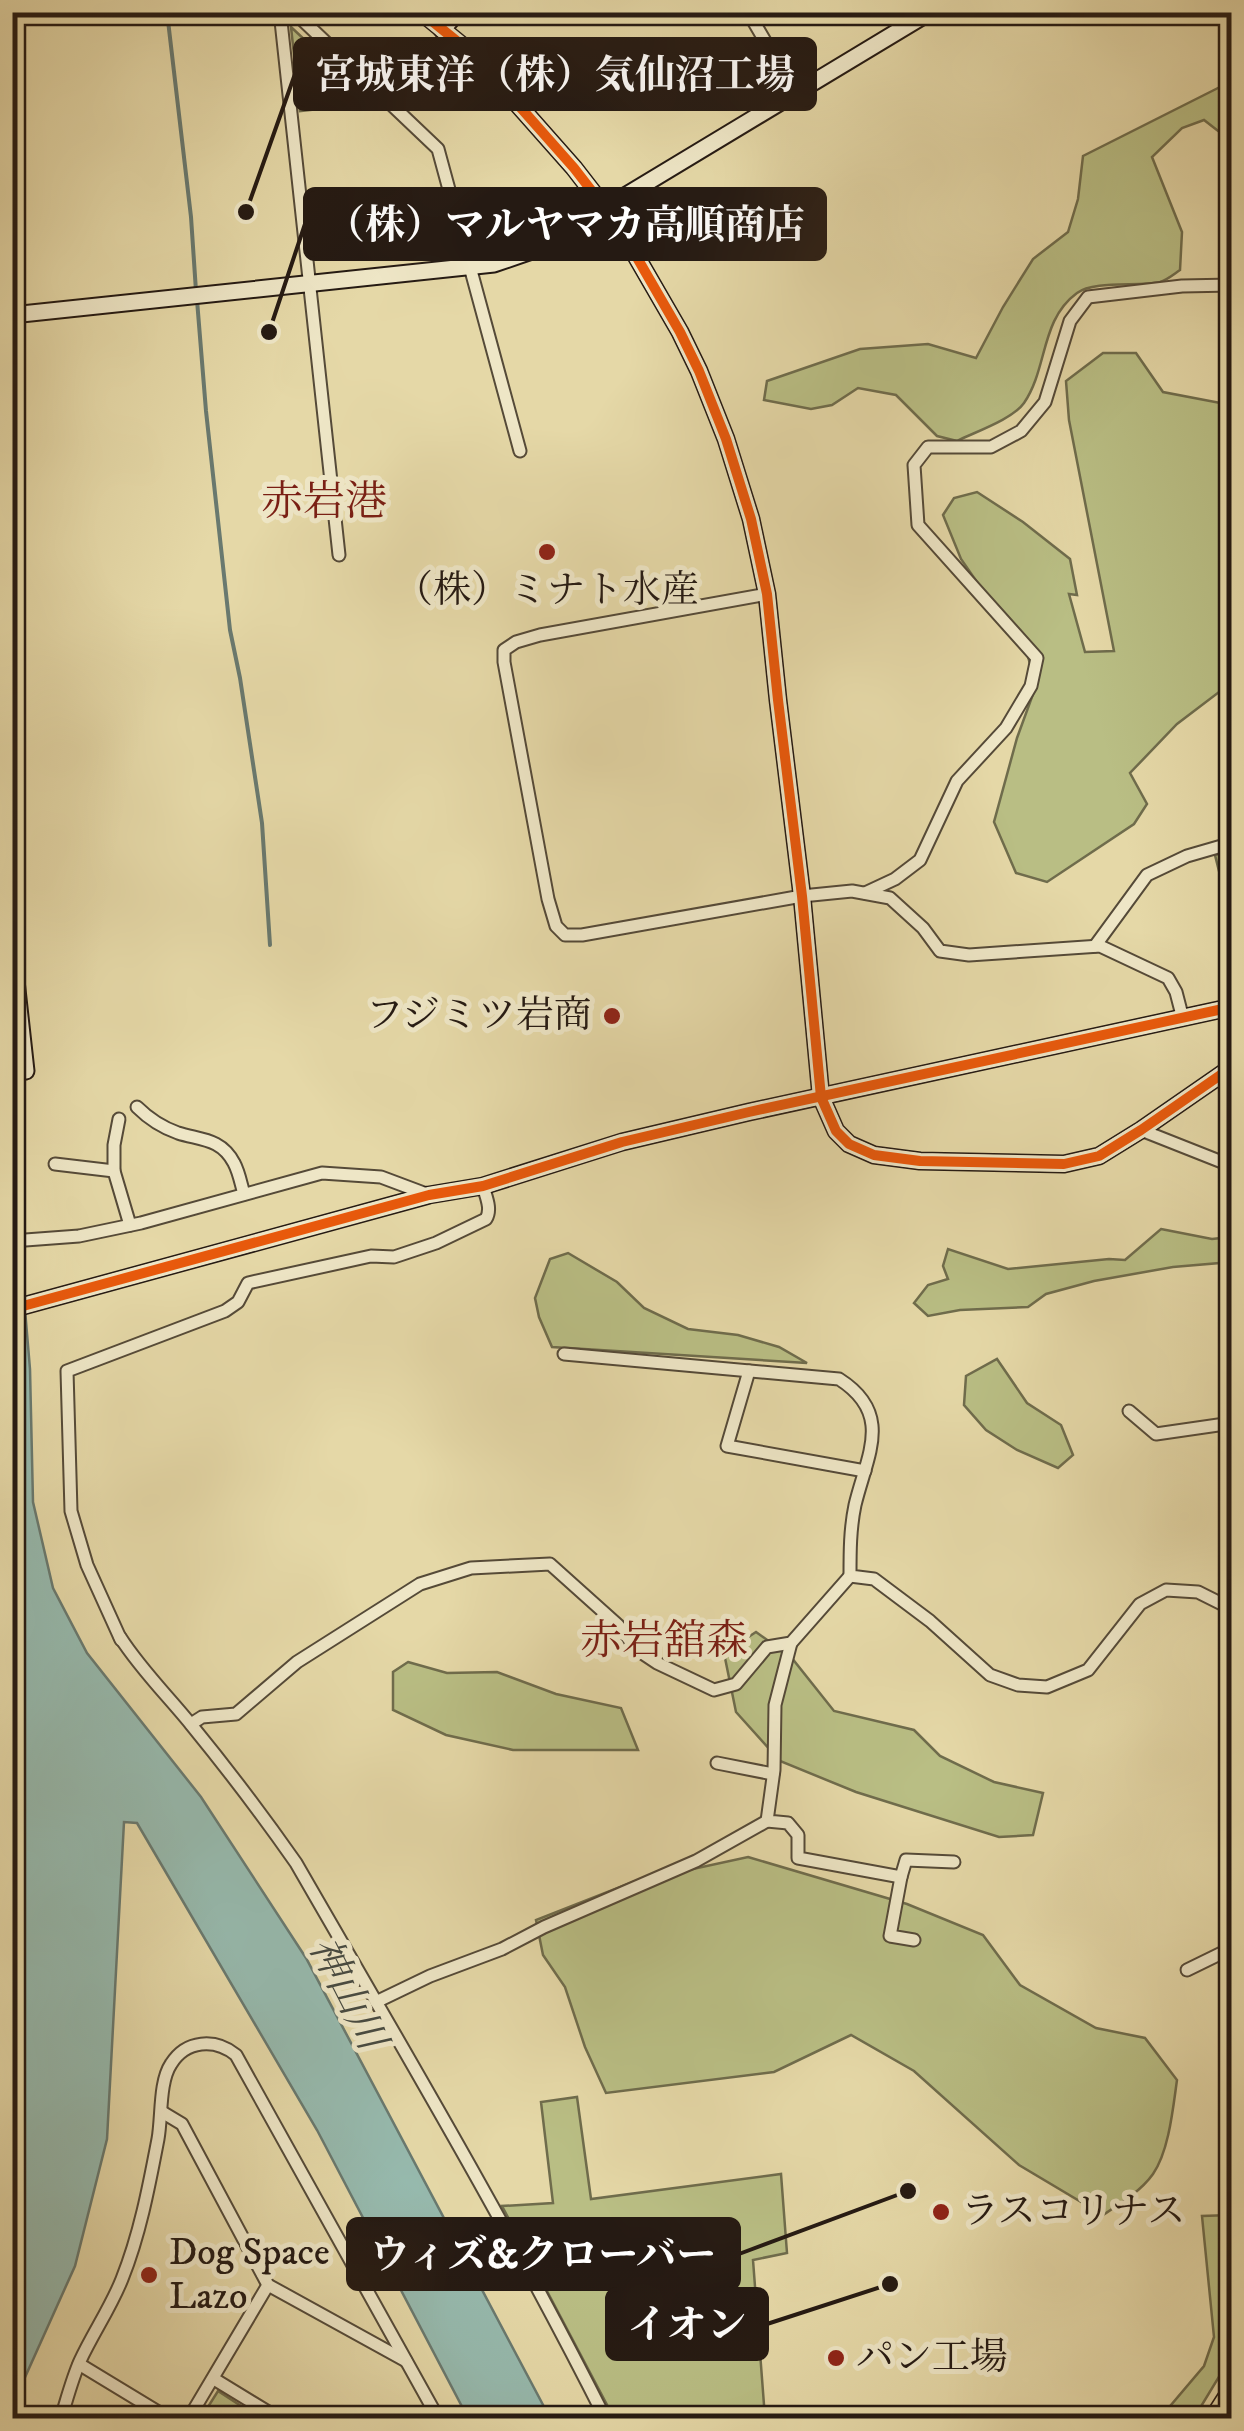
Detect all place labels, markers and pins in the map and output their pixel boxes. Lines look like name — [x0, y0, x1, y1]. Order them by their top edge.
callout: 宮城東洋（株）気仙沼工場 — [295, 39, 815, 109]
callout: （株）マルヤマカ高順商店 — [305, 189, 825, 259]
marker: （株）ミナト水産 — [536, 541, 558, 563]
place label: （株）ミナト水産 — [395, 567, 699, 615]
place label: フジミツ岩商 — [366, 992, 592, 1040]
marker: フジミツ岩商 — [601, 1005, 623, 1027]
place label: ラスコリナス — [961, 2188, 1186, 2236]
marker: ラスコリナス — [930, 2201, 952, 2223]
callout: ウィズ&クローバー — [348, 2219, 739, 2289]
place label: Dog Space Lazo — [169, 2229, 330, 2321]
marker: Dog Space Lazo — [138, 2264, 160, 2286]
callout: イオン — [607, 2289, 767, 2359]
place label: パン工場 — [856, 2334, 1008, 2382]
marker: パン工場 — [825, 2347, 847, 2369]

